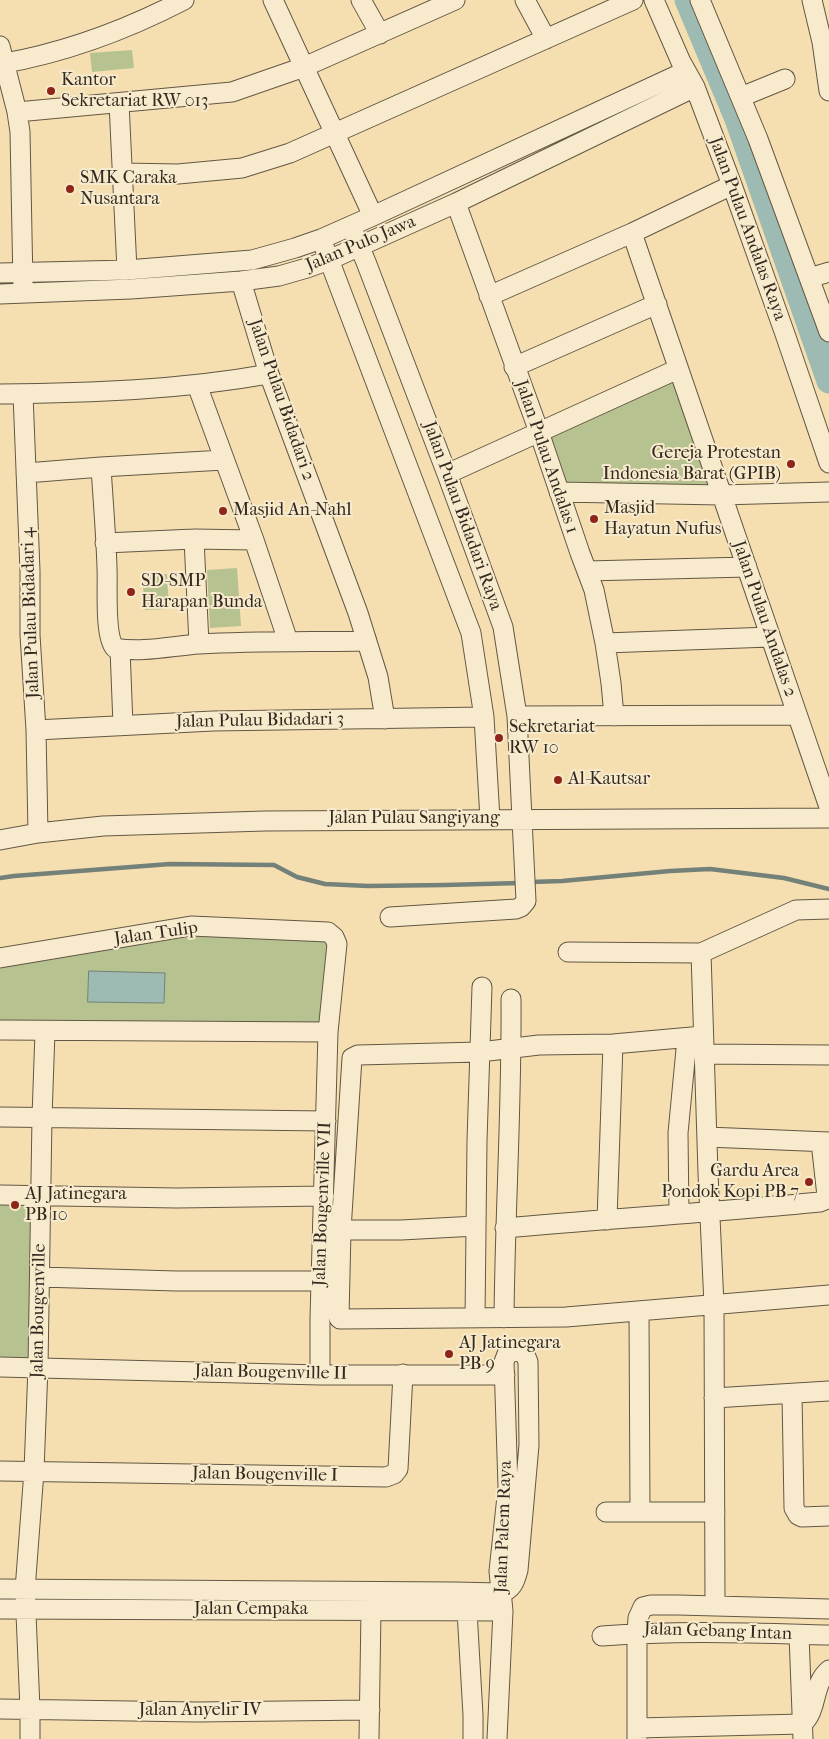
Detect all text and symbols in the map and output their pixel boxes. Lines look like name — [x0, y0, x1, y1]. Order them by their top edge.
place label: Kantor Sekretariat RW 013 — [61, 70, 208, 112]
marker: Kantor Sekretariat RW 013 — [45, 85, 57, 97]
street label: Jalan Pulau Andalas Raya — [704, 134, 790, 324]
place label: SMK Caraka Nusantara — [80, 168, 177, 210]
marker: SMK Caraka Nusantara — [64, 183, 76, 195]
street label: Jalan Pulo Jawa — [303, 211, 419, 277]
street label: Jalan Pulau Bidadari 2 — [243, 316, 319, 484]
street label: Jalan Pulau Andalas 1 — [510, 377, 582, 537]
street label: Jalan Pulau Bidadari Raya — [418, 418, 506, 614]
place label: Gereja Protestan Indonesia Barat (GPIB) — [603, 443, 781, 486]
marker: Gereja Protestan Indonesia Barat (GPIB) — [785, 458, 797, 470]
place label: Masjid Hayatun Nufus — [604, 498, 721, 540]
place label: Masjid An-Nahl — [233, 500, 351, 522]
marker: Masjid An-Nahl — [217, 505, 229, 517]
marker: Masjid Hayatun Nufus — [588, 513, 600, 525]
street label: Jalan Pulau Bidadari 4 — [17, 527, 45, 699]
street label: Jalan Pulau Andalas 2 — [727, 538, 801, 700]
place label: SD-SMP Harapan Bunda — [141, 571, 262, 614]
marker: SD-SMP Harapan Bunda — [125, 586, 137, 598]
street label: Jalan Pulau Bidadari 3 — [176, 709, 344, 733]
place label: Sekretariat RW 10 — [509, 717, 595, 760]
marker: Sekretariat RW 10 — [493, 732, 505, 744]
place label: Al-Kautsar — [568, 769, 650, 791]
marker: Al-Kautsar — [552, 774, 564, 786]
street label: Jalan Pulau Sangiyang — [328, 808, 500, 830]
street label: Jalan Tulip — [113, 917, 199, 951]
street label: Jalan Bougenville VII — [309, 1121, 337, 1287]
place label: Gardu Area Pondok Kopi PB 7 — [661, 1161, 799, 1204]
marker: Gardu Area Pondok Kopi PB 7 — [803, 1176, 815, 1188]
place label: AJ Jatinegara PB 10 — [25, 1184, 127, 1226]
marker: AJ Jatinegara PB 10 — [9, 1199, 21, 1211]
street label: Jalan Bougenville — [27, 1243, 51, 1379]
place label: AJ Jatinegara PB 9 — [459, 1333, 561, 1376]
marker: AJ Jatinegara PB 9 — [443, 1348, 455, 1360]
street label: Jalan Bougenville II — [194, 1361, 348, 1385]
street label: Jalan Palem Raya — [491, 1460, 517, 1594]
street label: Jalan Bougenville I — [192, 1463, 338, 1487]
street label: Jalan Cempaka — [194, 1599, 308, 1621]
street label: Jalan Gebang Intan — [644, 1619, 792, 1645]
street label: Jalan Anyelir IV — [139, 1700, 261, 1722]

